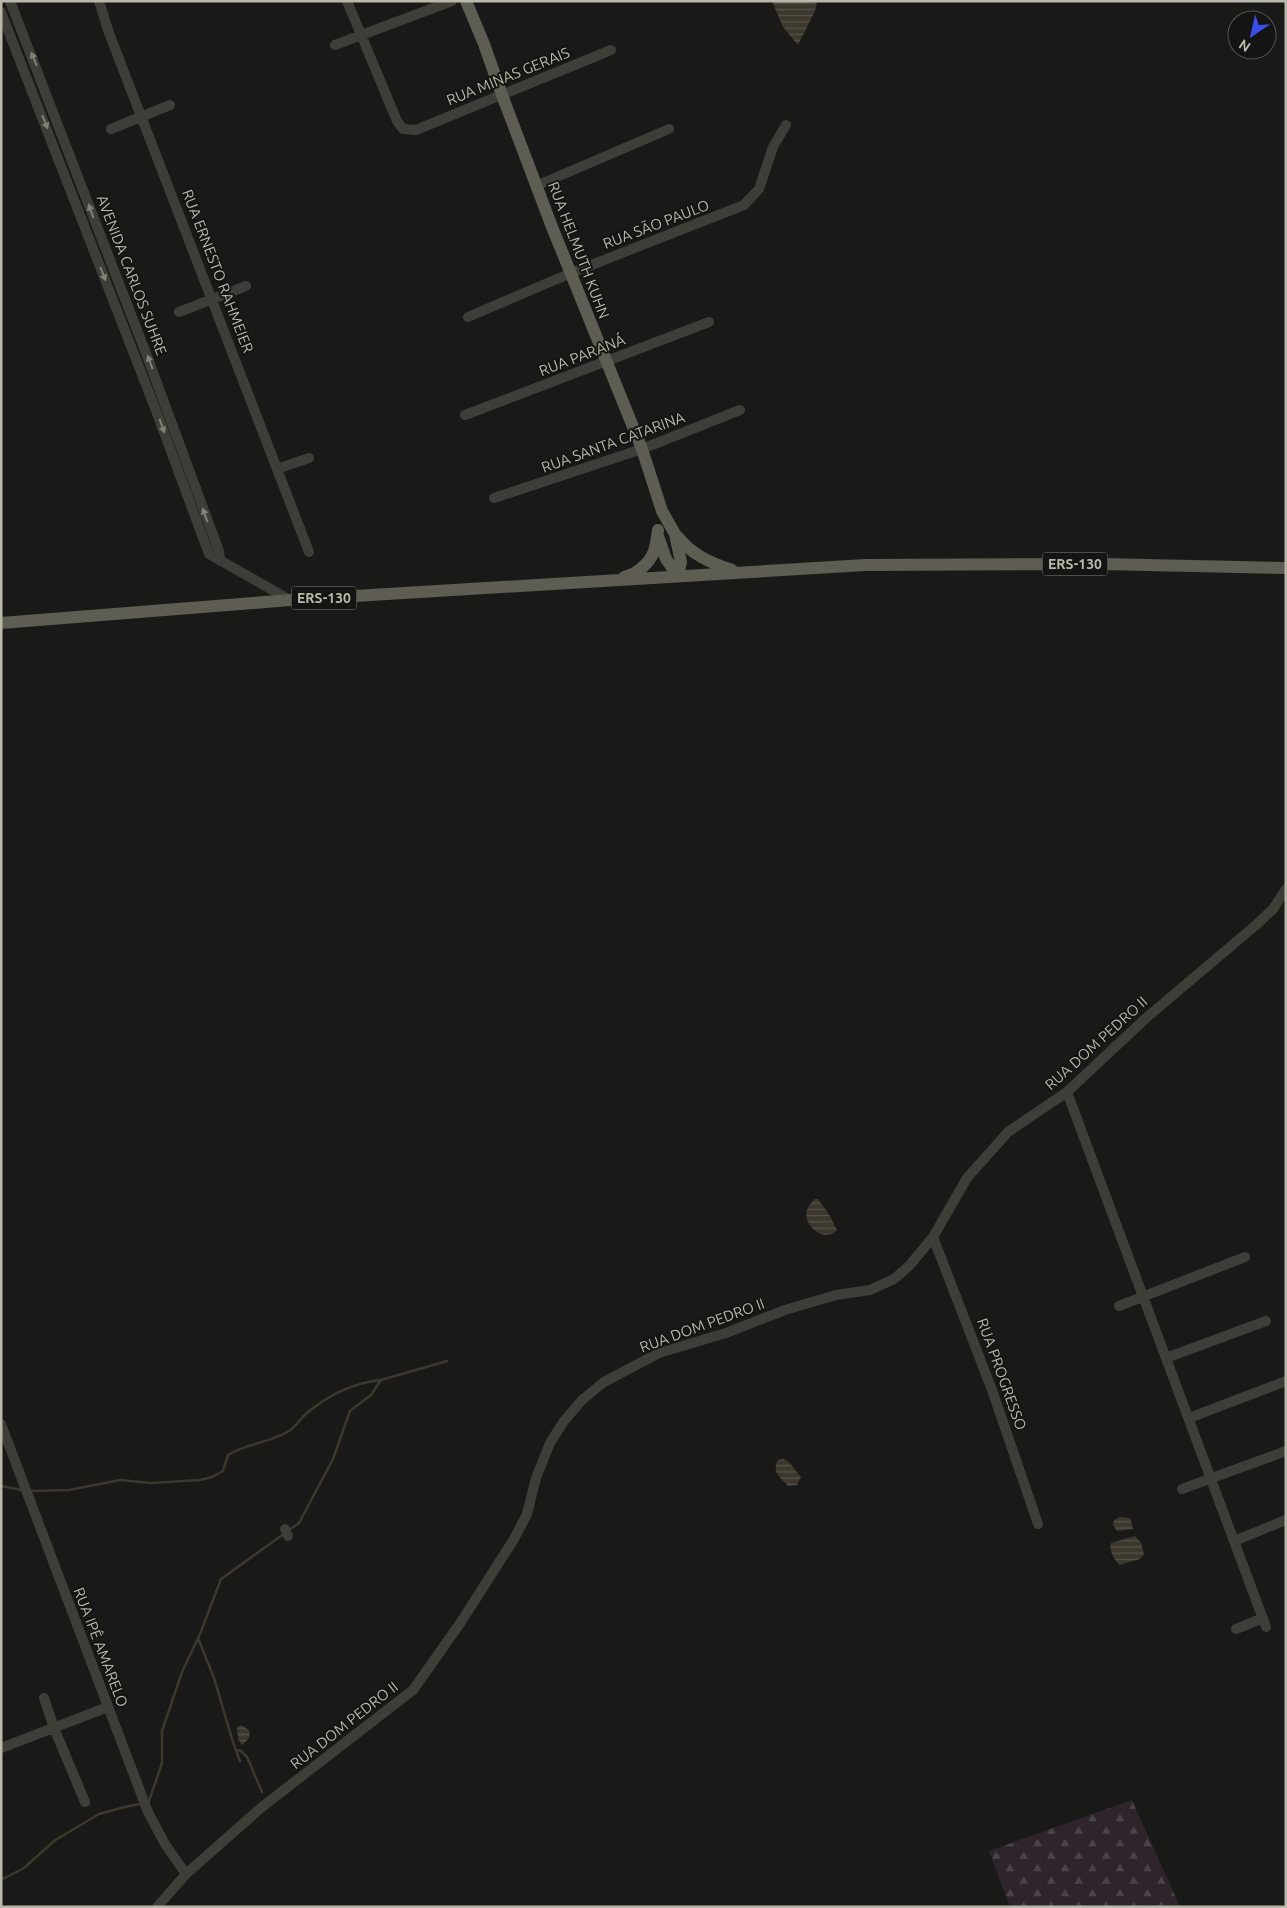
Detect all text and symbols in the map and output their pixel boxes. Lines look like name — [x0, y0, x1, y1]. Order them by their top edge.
north arrow — [1227, 10, 1277, 60]
text: N — [1236, 36, 1254, 55]
street label: RUA MINAS GERAIS — [444, 43, 572, 108]
one-way arrow — [29, 52, 37, 66]
one-way arrow — [42, 115, 49, 130]
street label: RUA HELMUTH KUHN — [545, 179, 613, 321]
street label: RUA ERNESTO RAHMEIER — [179, 187, 257, 355]
street label: AVENIDA CARLOS SUHRE — [94, 193, 170, 357]
street label: RUA SÃO PAULO — [600, 196, 712, 252]
one-way arrow — [87, 203, 95, 218]
one-way arrow — [99, 267, 107, 282]
street label: RUA PARANÁ — [537, 331, 628, 379]
one-way arrow — [146, 355, 153, 370]
street label: RUA SANTA CATARINA — [539, 408, 687, 476]
one-way arrow — [159, 418, 166, 433]
one-way arrow — [201, 507, 209, 522]
road number: ERS-130 — [1042, 552, 1108, 576]
road number: ERS-130 — [292, 586, 356, 610]
street label: RUA DOM PEDRO II — [1041, 993, 1151, 1093]
street label: RUA DOM PEDRO II — [637, 1295, 767, 1355]
street label: RUA PROGRESSO — [974, 1316, 1030, 1432]
street label: RUA IPÊ AMARELO — [70, 1585, 132, 1709]
street label: RUA DOM PEDRO II — [287, 1678, 401, 1772]

